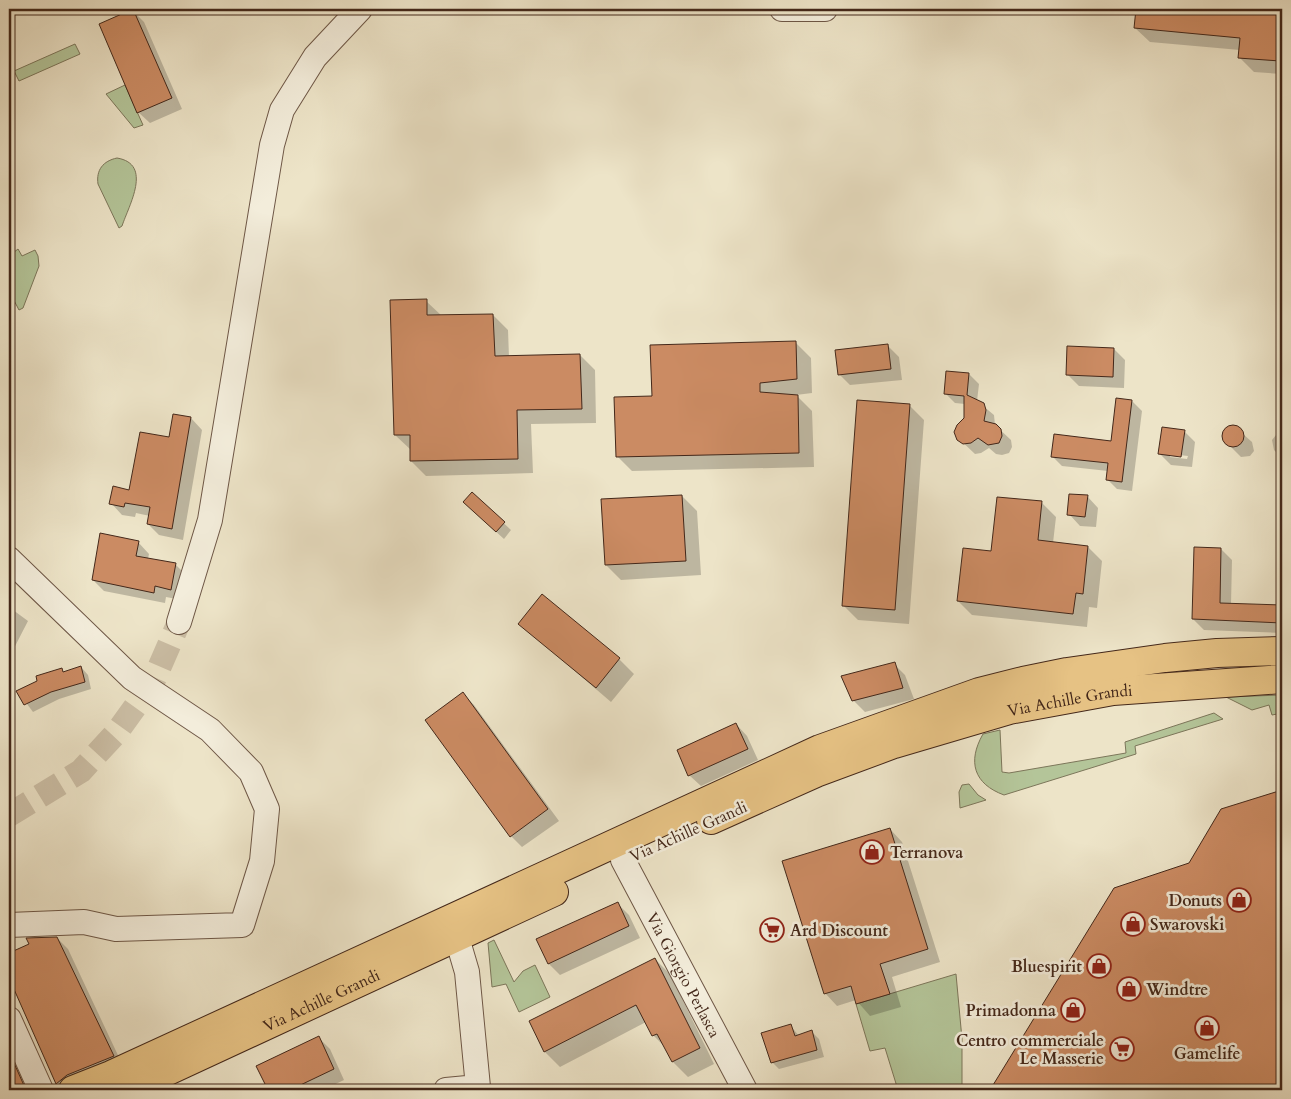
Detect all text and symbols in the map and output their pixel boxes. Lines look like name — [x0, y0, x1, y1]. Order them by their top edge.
street label: Via Achille Grandi — [1006, 680, 1134, 722]
street label: Via Achille Grandi — [626, 796, 751, 868]
shop icon: Terranova — [859, 839, 885, 865]
place label: Terranova — [890, 842, 963, 864]
shop icon: Donuts — [1226, 887, 1252, 913]
place label: Donuts — [1168, 890, 1222, 912]
street label: Via Giorgio Perlasca — [641, 909, 725, 1042]
shop icon: Swarovski — [1120, 911, 1146, 937]
place label: Swarovski — [1150, 914, 1224, 936]
supermarket icon: Ard Discount — [759, 917, 785, 943]
place label: Ard Discount — [790, 920, 888, 942]
shop icon: Bluespirit — [1086, 953, 1112, 979]
place label: Bluespirit — [1011, 956, 1082, 978]
street label: Via Achille Grandi — [259, 964, 384, 1038]
shop icon: Windtre — [1116, 976, 1142, 1002]
place label: Windtre — [1145, 979, 1208, 1001]
shop icon: Primadonna — [1060, 997, 1086, 1023]
place label: Primadonna — [965, 1000, 1056, 1022]
shop icon: Gamelife — [1194, 1015, 1220, 1041]
place label: Centro commerciale Le Masserie — [956, 1030, 1104, 1070]
supermarket icon: Centro commerciale Le Masserie — [1109, 1036, 1135, 1062]
place label: Gamelife — [1174, 1043, 1240, 1065]

